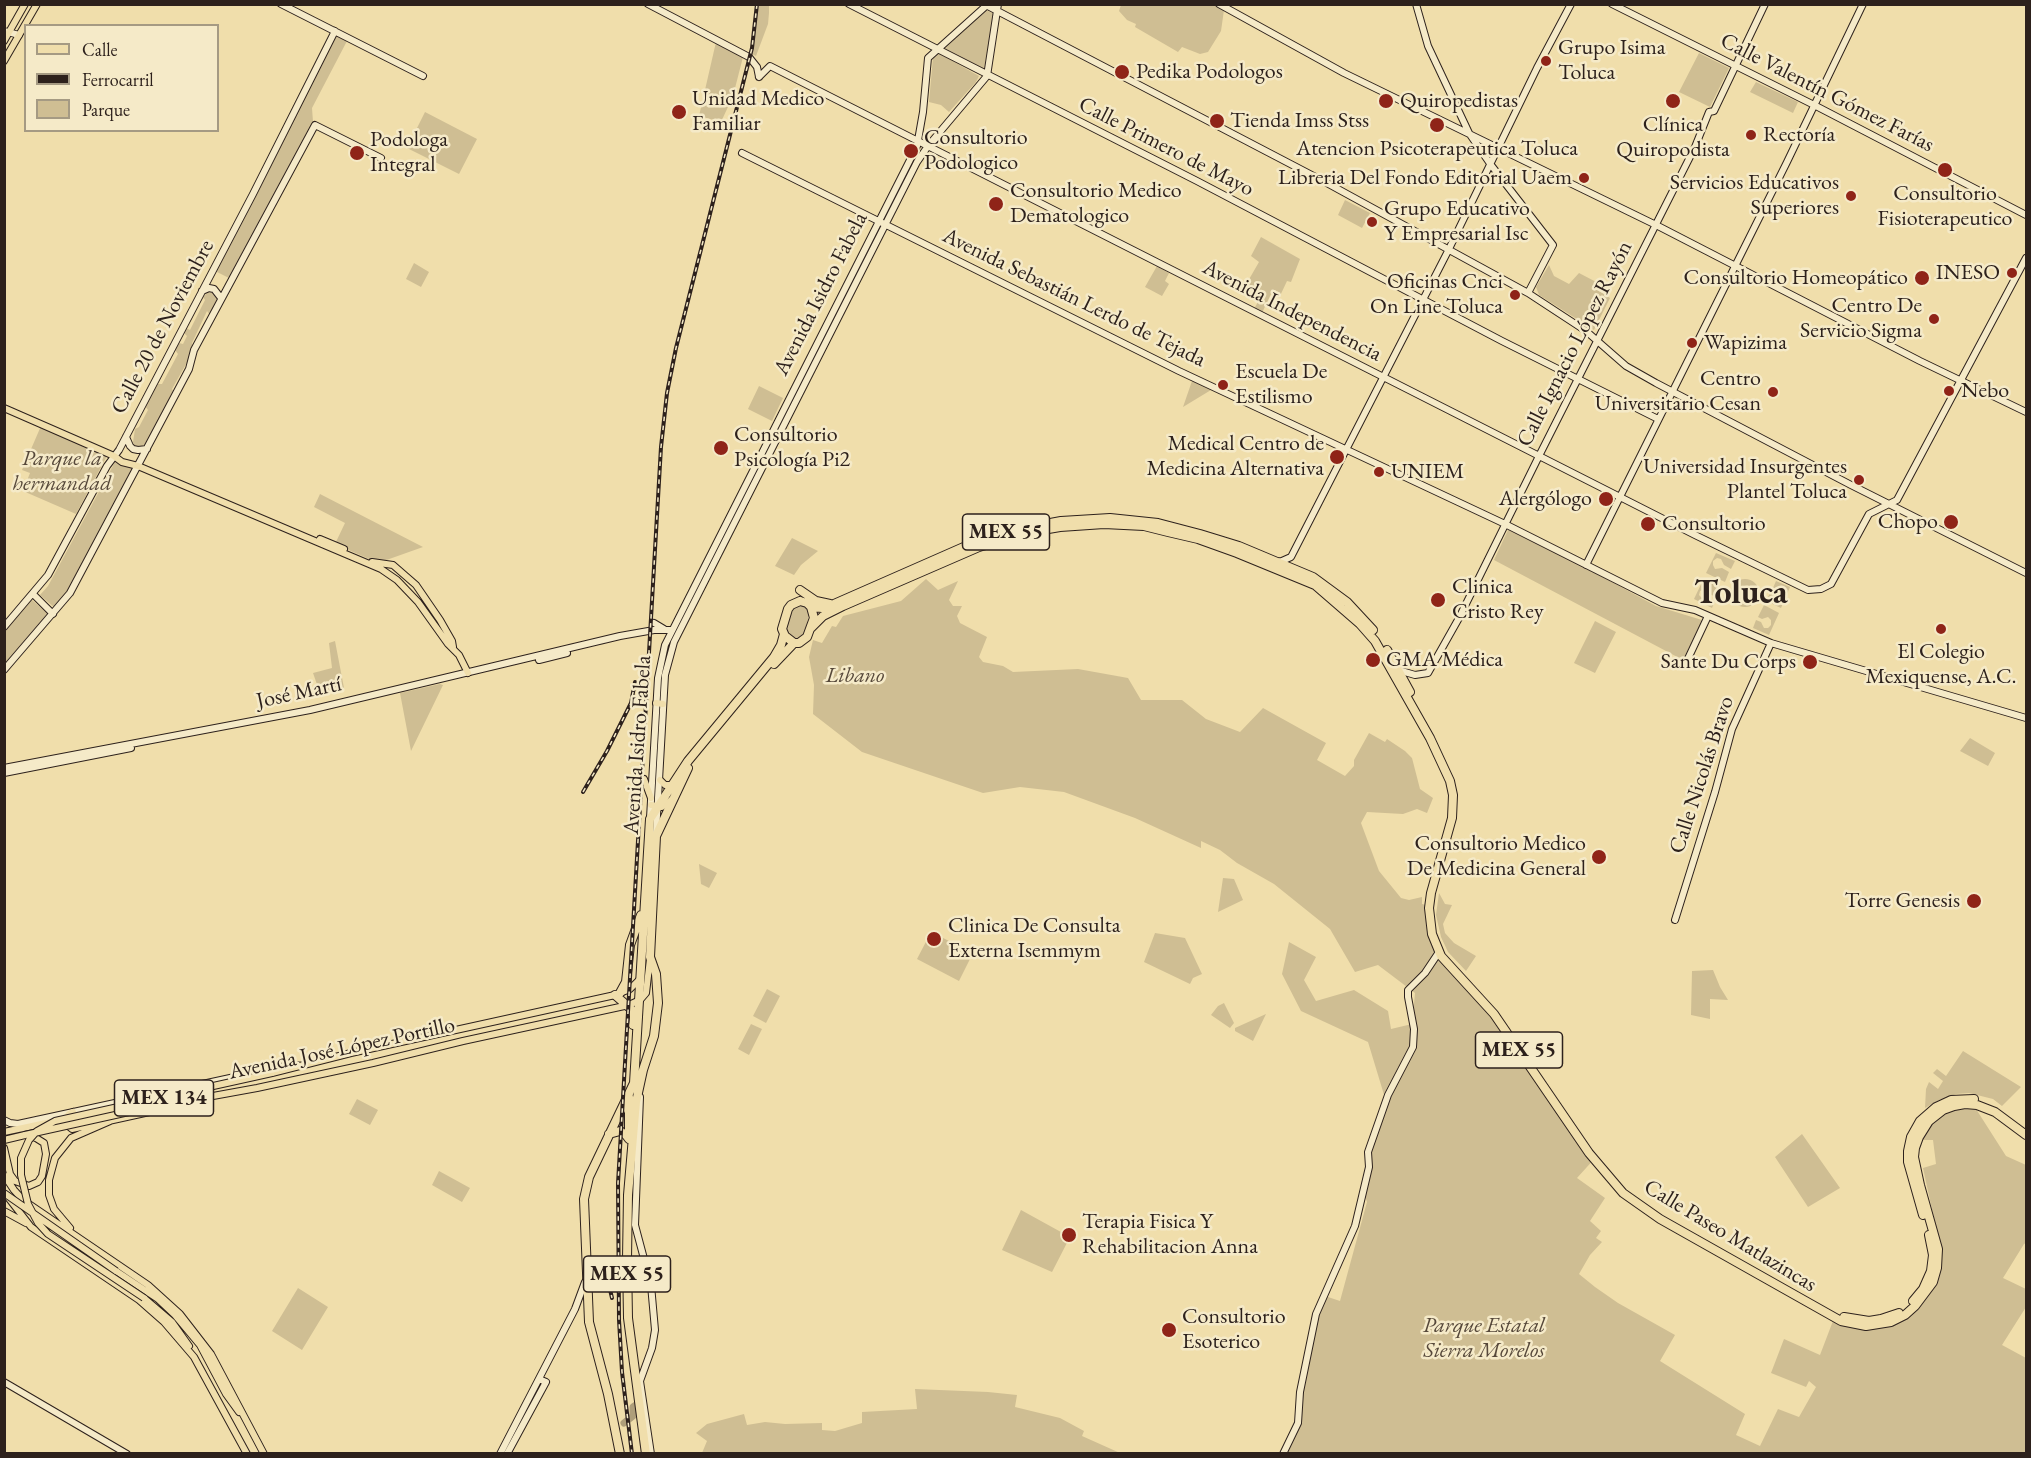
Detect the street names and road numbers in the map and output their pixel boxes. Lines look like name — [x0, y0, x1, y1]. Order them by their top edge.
street label: Calle Valentín Gómez Farías — [1716, 28, 1938, 158]
street label: Calle Primero de Mayo — [1074, 91, 1258, 203]
street label: Avenida Isidro Fabela — [768, 208, 874, 380]
street label: Avenida Sebastián Lerdo de Tejada — [938, 223, 1210, 373]
street label: Calle 20 de Noviembre — [106, 235, 220, 419]
street label: Calle Ignacio López Rayón — [1512, 237, 1638, 451]
street label: Avenida Independencia — [1198, 254, 1386, 368]
road number: MEX 55 — [962, 514, 1050, 550]
street label: Avenida Isidro Fabela — [619, 654, 657, 836]
street label: José Martí — [254, 671, 344, 715]
street label: Calle Nicolás Bravo — [1664, 693, 1740, 857]
street label: Avenida José López Portillo — [226, 1012, 458, 1086]
road number: MEX 55 — [1476, 1032, 1562, 1068]
road number: MEX 134 — [114, 1080, 213, 1116]
street label: Calle Paseo Matlazincas — [1639, 1174, 1821, 1298]
road number: MEX 55 — [584, 1256, 670, 1292]

